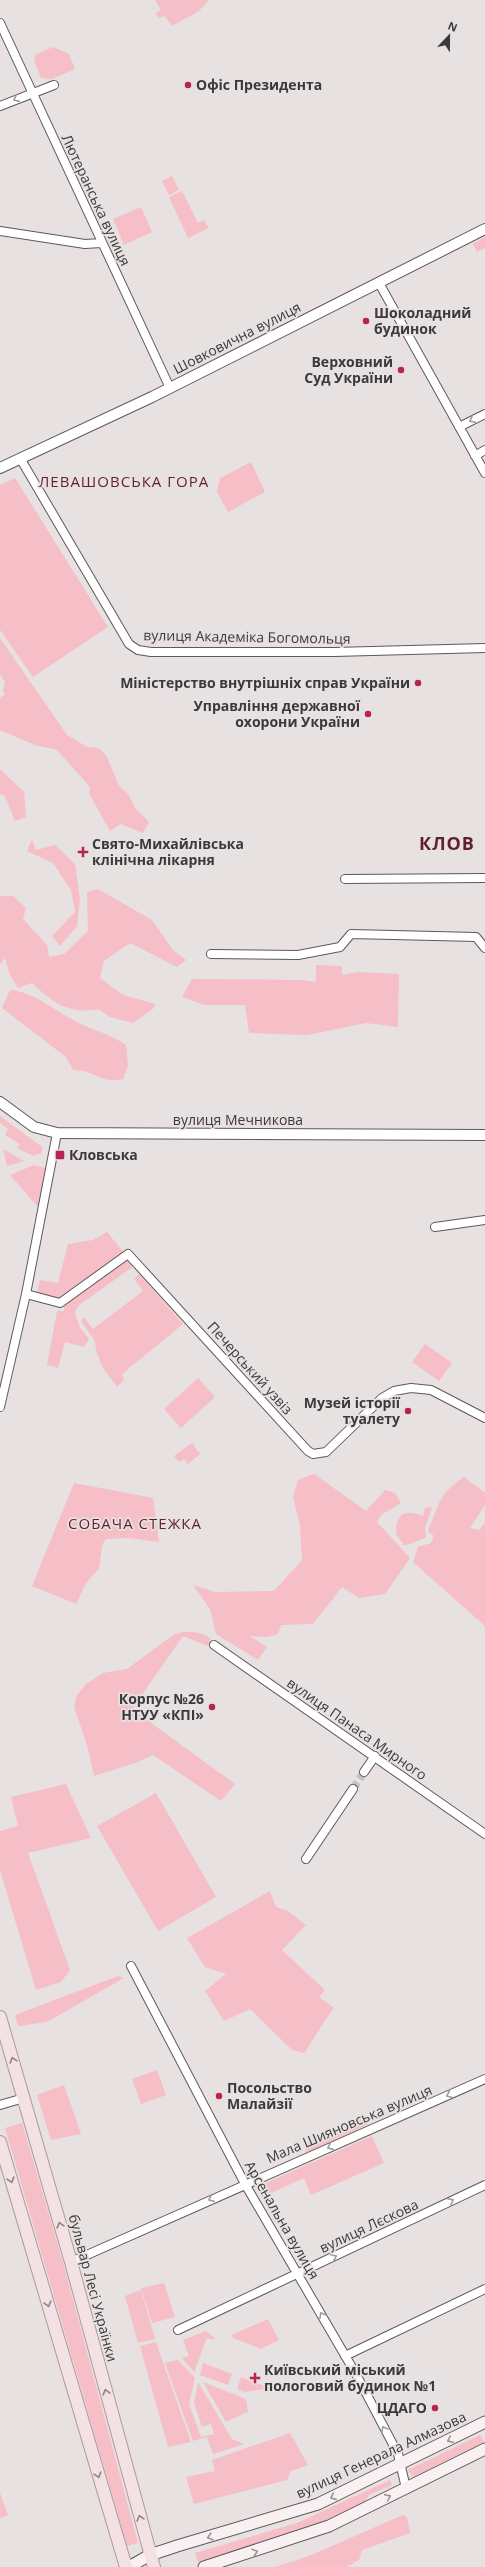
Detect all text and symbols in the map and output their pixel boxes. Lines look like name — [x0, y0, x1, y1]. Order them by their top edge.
north arrow — [429, 16, 469, 56]
text: N — [446, 18, 460, 35]
place label: Офіс Президента — [196, 75, 322, 94]
marker: Офіс Президента — [183, 80, 193, 90]
one-way arrow — [12, 94, 20, 102]
street label: Лютеранська вулиця — [58, 131, 135, 269]
street label: Шовковична вулиця — [170, 297, 304, 378]
place label: Шоколадний будинок — [374, 303, 471, 338]
marker: Шоколадний будинок — [361, 316, 371, 326]
place label: Верховний Суд України — [304, 352, 393, 387]
marker: Верховний Суд України — [396, 365, 406, 375]
one-way arrow — [469, 416, 476, 423]
district label: ЛЕВАШОВСЬКА ГОРА — [39, 471, 209, 491]
street label: вулиця Академіка Богомольця — [143, 625, 351, 648]
place label: Міністерство внутрішніх справ України — [120, 673, 410, 692]
marker: Міністерство внутрішніх справ України — [413, 678, 423, 688]
place label: Управління державної охорони України — [194, 696, 361, 731]
marker: Управління державної охорони України — [363, 709, 373, 719]
district label: КЛОВ — [419, 831, 475, 855]
place label: Свято-Михайлівська клінічна лікарня — [92, 834, 244, 869]
marker: Свято-Михайлівська клінічна лікарня — [77, 846, 89, 858]
street label: вулиця Мечникова — [173, 1110, 303, 1129]
place label: Кловська — [69, 1145, 138, 1164]
marker: Кловська — [54, 1149, 66, 1161]
street label: Печерський узвіз — [204, 1317, 297, 1418]
place label: Музей історії туалету — [304, 1393, 401, 1428]
marker: Музей історії туалету — [403, 1406, 413, 1416]
district label: СОБАЧА СТЕЖКА — [68, 1513, 202, 1533]
street label: вулиця Панаса Мирного — [284, 1673, 431, 1784]
place label: Корпус №26 НТУУ «КПІ» — [119, 1689, 204, 1724]
marker: Корпус №26 НТУУ «КПІ» — [207, 1702, 217, 1712]
one-way arrow — [9, 2057, 18, 2064]
place label: Посольство Малайзії — [227, 2078, 312, 2113]
street label: Мала Шияновська вулиця — [263, 2080, 435, 2167]
one-way arrow — [446, 2090, 454, 2098]
marker: Посольство Малайзії — [214, 2091, 224, 2101]
one-way arrow — [327, 2142, 334, 2150]
street label: Арсенальна вулиця — [241, 2157, 324, 2282]
one-way arrow — [6, 2176, 15, 2183]
one-way arrow — [208, 2194, 215, 2202]
street label: вулиця Лєскова — [316, 2194, 421, 2257]
one-way arrow — [447, 2198, 455, 2206]
street label: бульвар Лесі Українки — [65, 2212, 122, 2364]
one-way arrow — [56, 2222, 65, 2229]
one-way arrow — [330, 2254, 337, 2262]
one-way arrow — [43, 2301, 52, 2308]
one-way arrow — [319, 2311, 326, 2319]
place label: Київський міський пологовий будинок №1 — [264, 2360, 436, 2395]
marker: Київський міський пологовий будинок №1 — [249, 2372, 261, 2384]
one-way arrow — [102, 2389, 111, 2396]
place label: ЦДАГО — [377, 2398, 427, 2417]
marker: ЦДАГО — [430, 2403, 440, 2413]
street label: вулиця Генерала Алмазова — [293, 2407, 469, 2502]
one-way arrow — [381, 2425, 389, 2433]
one-way arrow — [447, 2435, 454, 2442]
one-way arrow — [93, 2471, 102, 2478]
one-way arrow — [330, 2492, 338, 2500]
one-way arrow — [383, 2494, 391, 2502]
one-way arrow — [136, 2514, 145, 2521]
one-way arrow — [207, 2532, 214, 2541]
one-way arrow — [251, 2548, 258, 2557]

